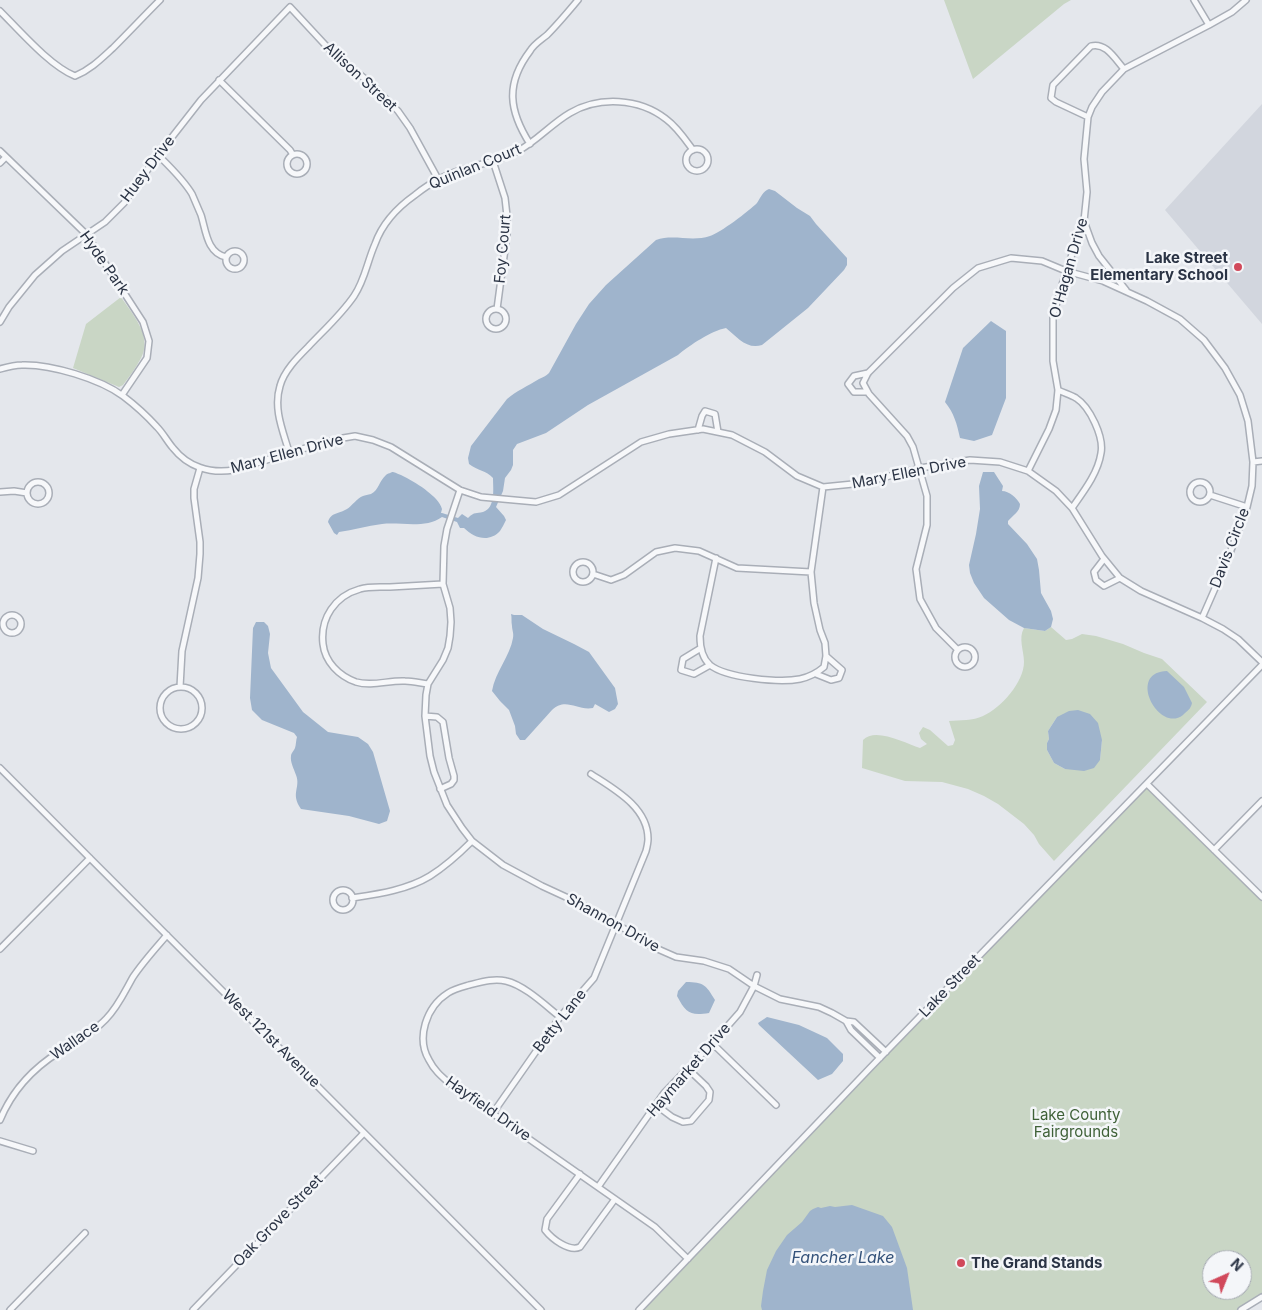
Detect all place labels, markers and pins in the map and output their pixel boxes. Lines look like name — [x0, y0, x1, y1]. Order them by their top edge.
place label: Lake Street Elementary School — [1090, 249, 1228, 284]
marker: Lake Street Elementary School — [1232, 261, 1244, 273]
place label: The Grand Stands — [971, 1254, 1102, 1272]
marker: The Grand Stands — [955, 1257, 967, 1269]

